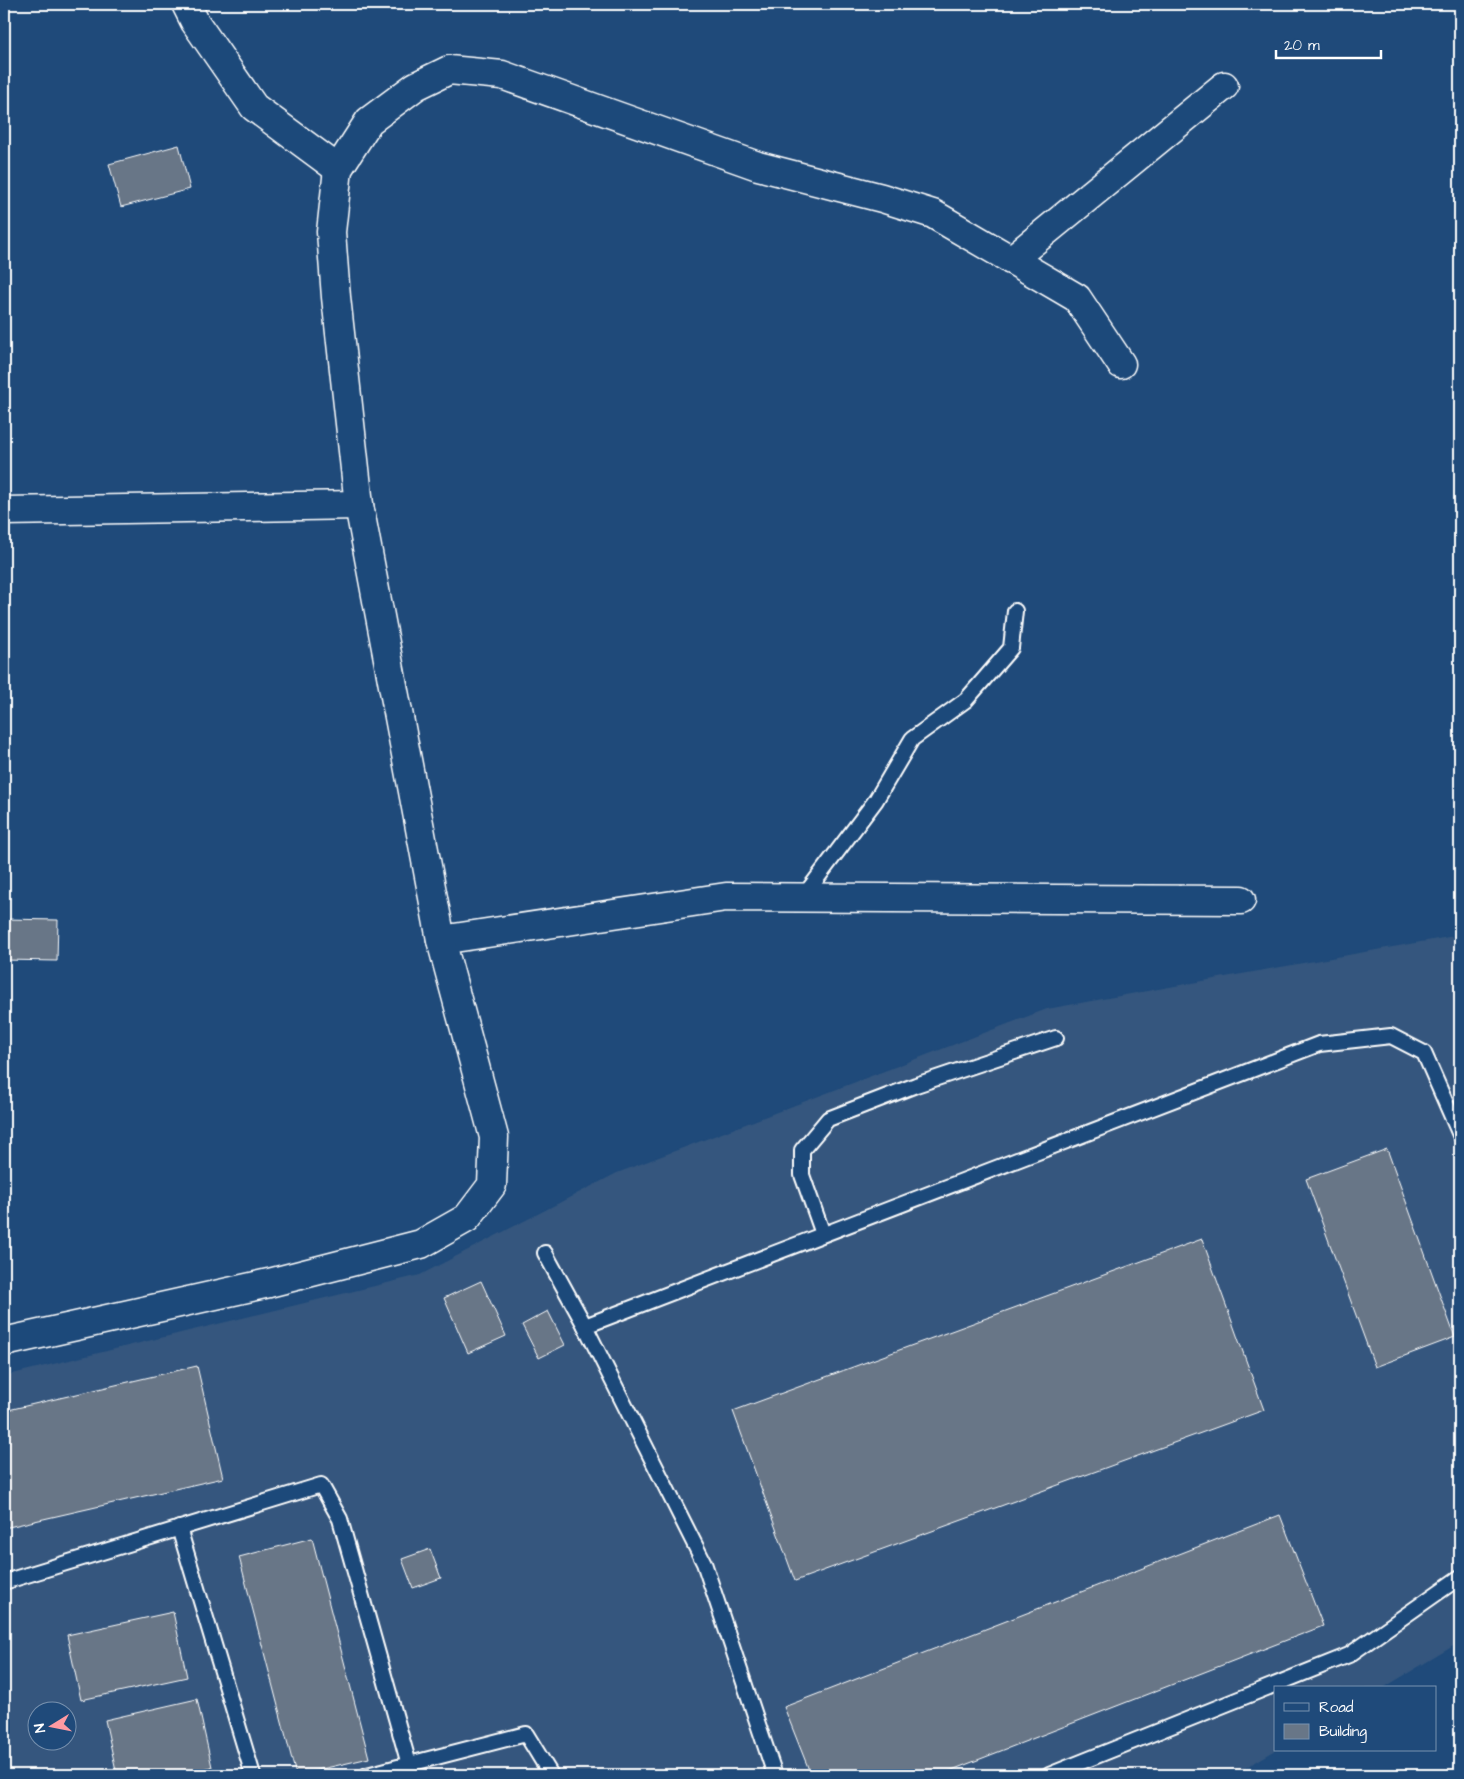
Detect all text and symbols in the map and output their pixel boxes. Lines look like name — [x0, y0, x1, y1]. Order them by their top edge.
scale bar — [1276, 28, 1382, 60]
text: 20 m — [1284, 35, 1320, 56]
legend — [1274, 1686, 1436, 1752]
text: Road — [1319, 1697, 1354, 1718]
north arrow — [28, 1702, 78, 1752]
text: Building — [1319, 1721, 1367, 1743]
text: N — [30, 1722, 51, 1734]

